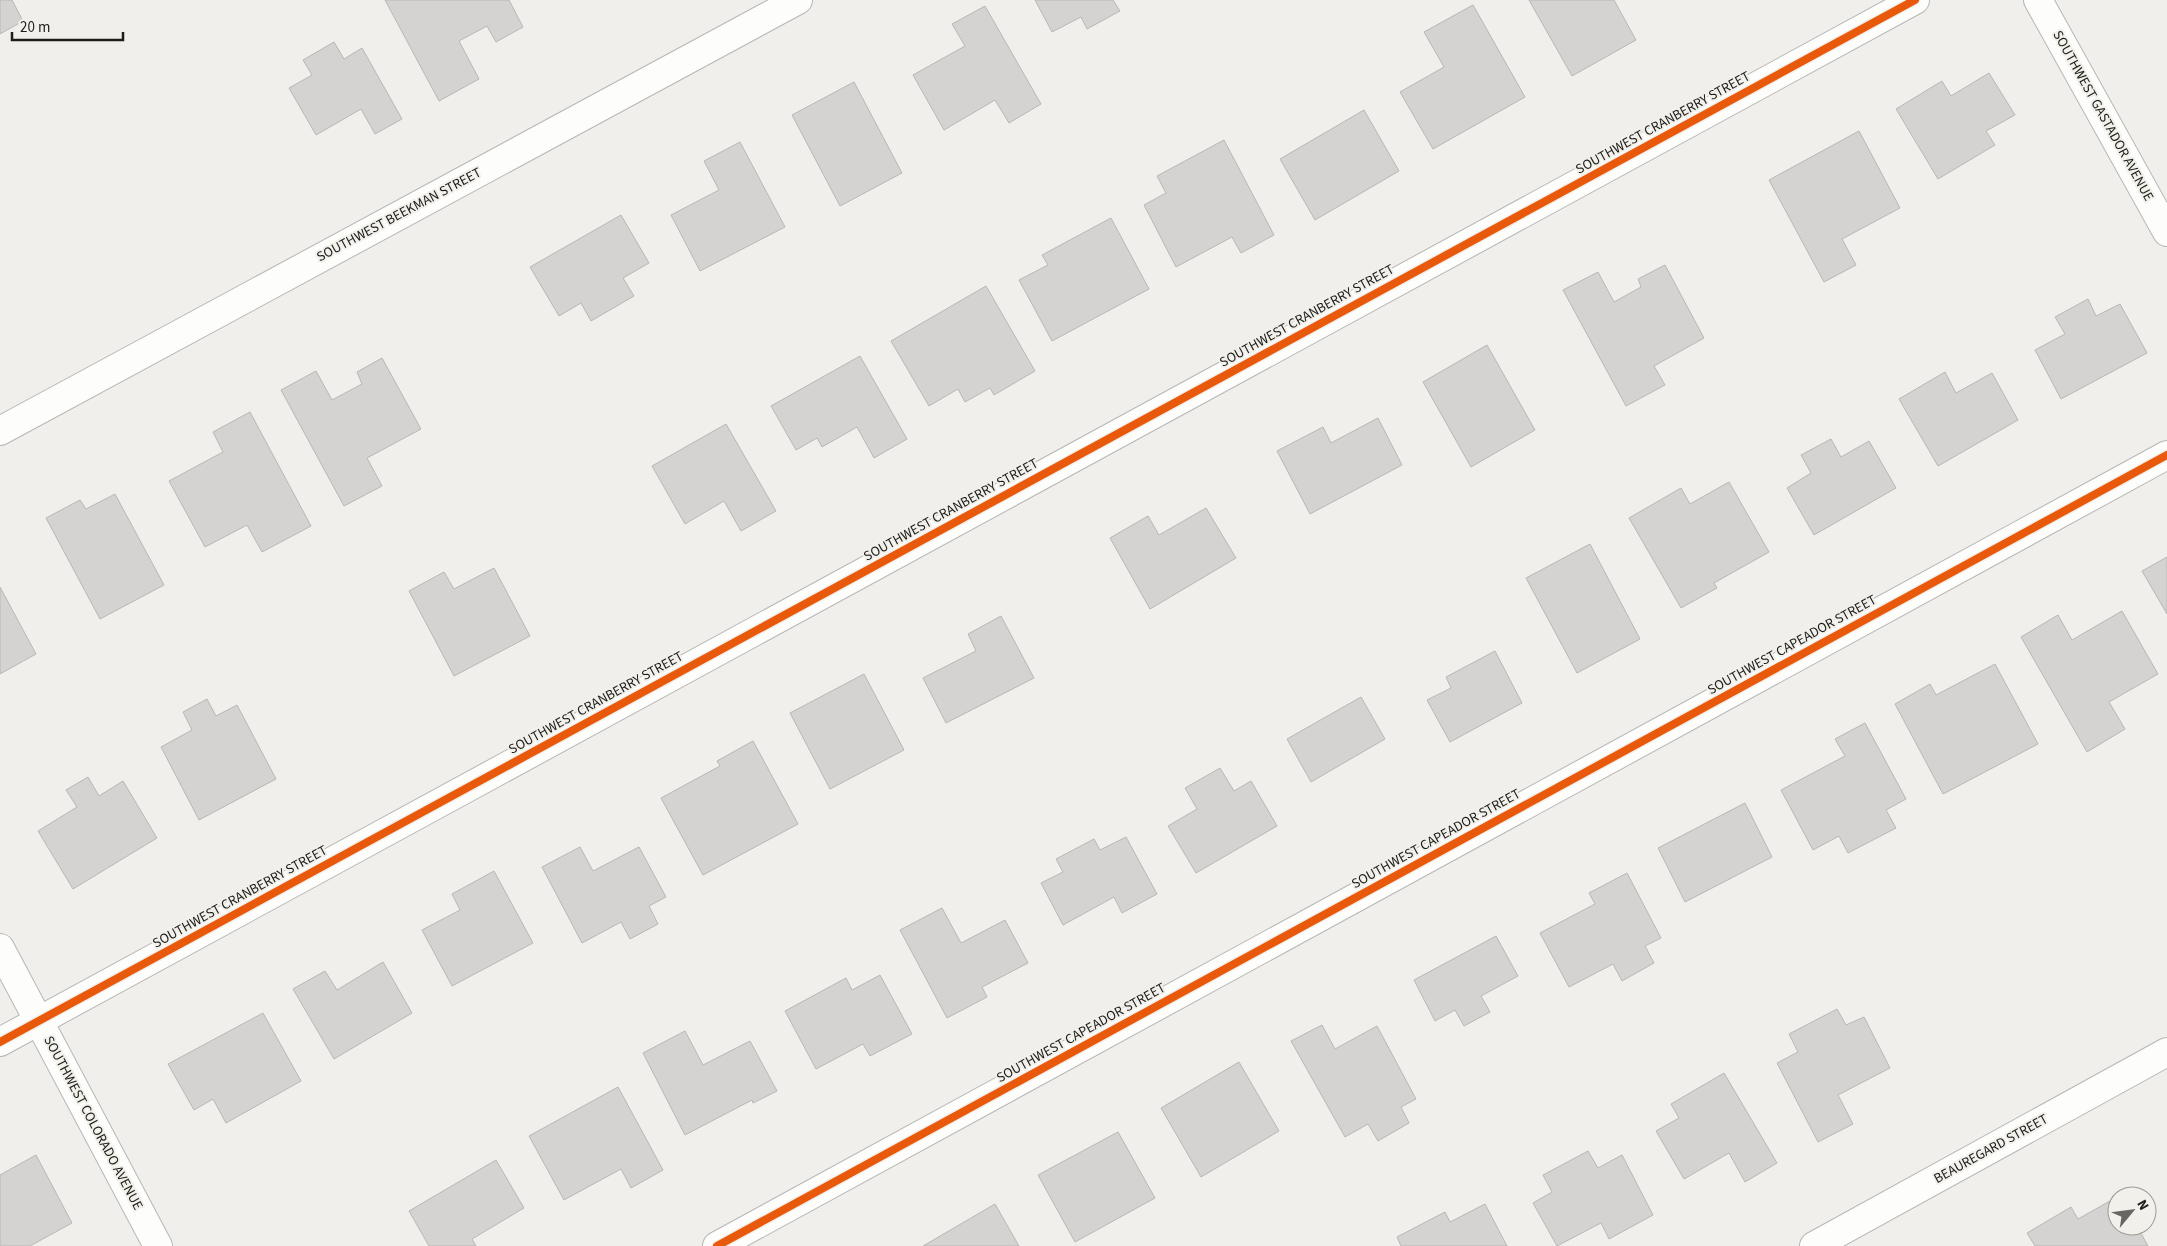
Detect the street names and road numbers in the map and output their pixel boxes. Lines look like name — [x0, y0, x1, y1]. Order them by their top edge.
street label: SOUTHWEST GASTADOR AVENUE — [2048, 27, 2158, 205]
street label: SOUTHWEST CRANBERRY STREET — [1572, 66, 1754, 179]
street label: SOUTHWEST BEEKMAN STREET — [313, 163, 485, 267]
street label: SOUTHWEST CRANBERRY STREET — [1216, 259, 1398, 372]
street label: SOUTHWEST CRANBERRY STREET — [860, 453, 1042, 566]
street label: SOUTHWEST CAPEADOR STREET — [1704, 590, 1881, 700]
street label: SOUTHWEST CRANBERRY STREET — [505, 646, 687, 759]
street label: SOUTHWEST CAPEADOR STREET — [1348, 784, 1525, 894]
street label: SOUTHWEST CRANBERRY STREET — [149, 840, 331, 953]
street label: SOUTHWEST CAPEADOR STREET — [993, 978, 1170, 1088]
street label: SOUTHWEST COLORADO AVENUE — [38, 1032, 148, 1214]
street label: BEAUREGARD STREET — [1930, 1109, 2052, 1189]

